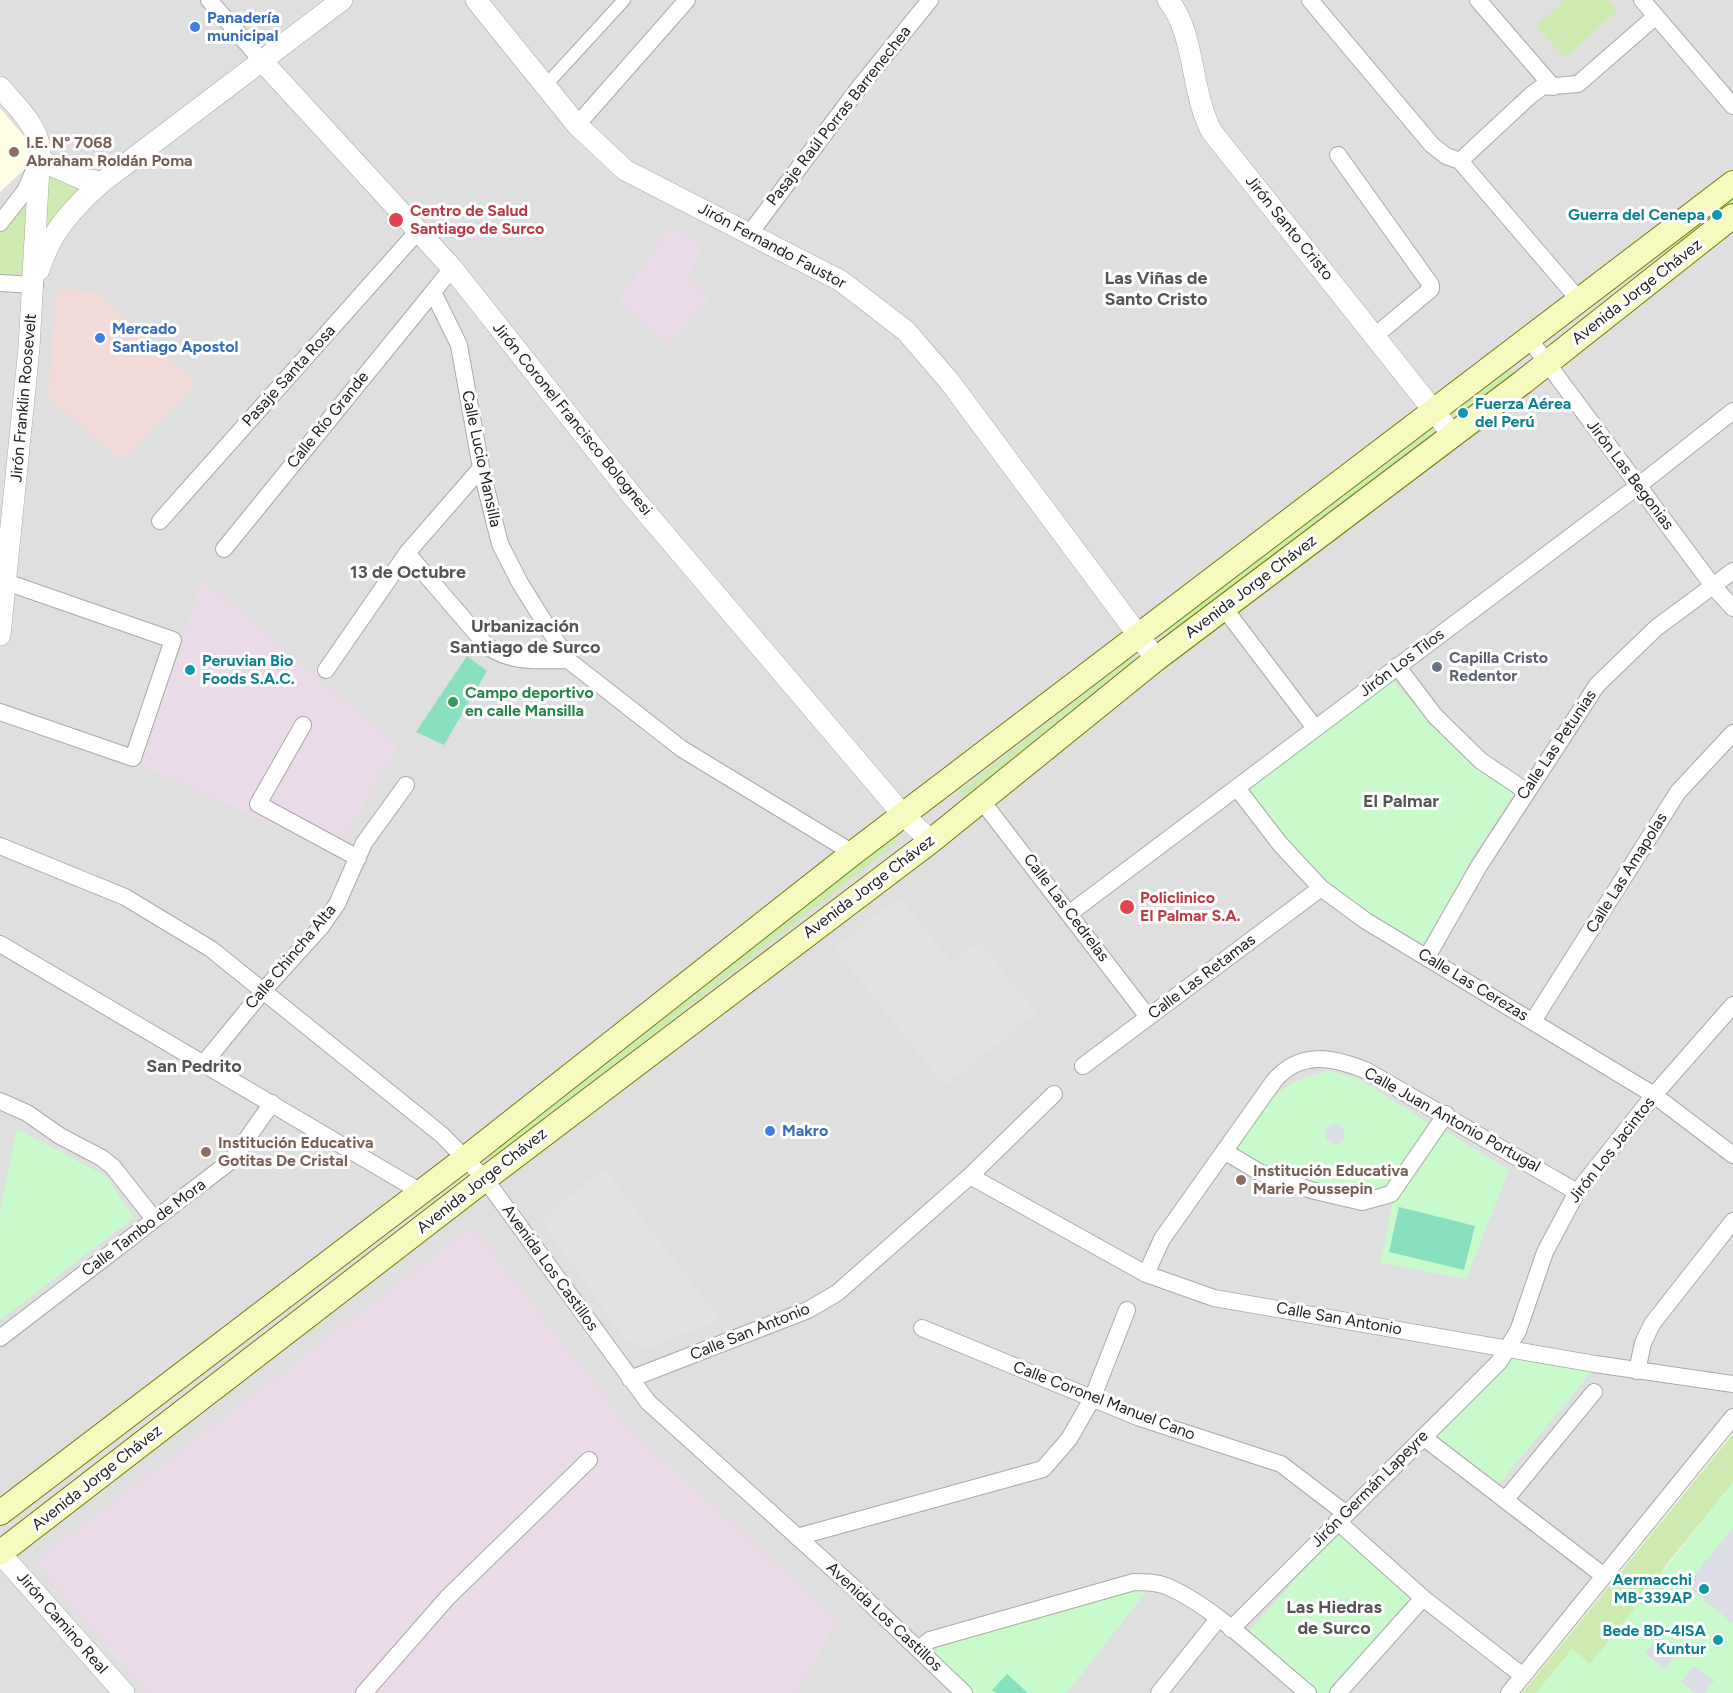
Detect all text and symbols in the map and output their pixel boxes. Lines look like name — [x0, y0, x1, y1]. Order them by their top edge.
place label: Panadería municipal — [207, 8, 280, 46]
marker: Panadería municipal — [188, 20, 202, 34]
street label: Pasaje Raúl Porras Barrenechea — [763, 22, 915, 210]
place label: I.E. N° 7068 Abraham Roldán Poma — [26, 133, 193, 171]
marker: I.E. N° 7068 Abraham Roldán Poma — [7, 145, 21, 159]
street label: Jirón Santo Cristo — [1241, 172, 1337, 284]
street label: Jirón Fernando Faustor — [695, 199, 849, 293]
place label: Centro de Salud Santiago de Surco — [410, 201, 544, 239]
place label: Guerra del Cenepa — [1568, 205, 1705, 225]
marker: Guerra del Cenepa — [1710, 208, 1724, 222]
marker: Centro de Salud Santiago de Surco — [387, 211, 405, 229]
street label: Avenida Jorge Chávez — [1568, 235, 1706, 349]
district label: Las Viñas de Santo Cristo — [1104, 268, 1208, 310]
street label: Jirón Franklin Roosevelt — [7, 313, 41, 483]
place label: Mercado Santiago Apostol — [112, 319, 239, 357]
street label: Jirón Coronel Francisco Bolognesi — [488, 319, 656, 519]
street label: Pasaje Santa Rosa — [238, 321, 340, 431]
marker: Mercado Santiago Apostol — [93, 331, 107, 345]
street label: Calle Río Grande — [283, 368, 373, 472]
street label: Calle Lucio Mansilla — [457, 389, 505, 529]
place label: Fuerza Aérea del Perú — [1475, 394, 1571, 432]
marker: Fuerza Aérea del Perú — [1456, 406, 1470, 420]
street label: Jirón Las Begonias — [1582, 416, 1678, 534]
street label: Avenida Jorge Chávez — [1181, 531, 1321, 643]
district label: 13 de Octubre — [350, 562, 466, 584]
district label: Urbanización Santiago de Surco — [449, 616, 601, 658]
street label: Jirón Los Tilos — [1356, 625, 1448, 701]
place label: Capilla Cristo Redentor — [1449, 648, 1548, 686]
place label: Peruvian Bio Foods S.A.C. — [202, 651, 295, 689]
marker: Capilla Cristo Redentor — [1430, 660, 1444, 674]
marker: Peruvian Bio Foods S.A.C. — [183, 663, 197, 677]
place label: Campo deportivo en calle Mansilla — [465, 683, 594, 721]
street label: Calle Las Petunias — [1513, 686, 1601, 804]
marker: Campo deportivo en calle Mansilla — [446, 695, 460, 709]
district label: El Palmar — [1363, 791, 1439, 813]
street label: Calle Las Amapolas — [1582, 809, 1672, 937]
street label: Avenida Jorge Chávez — [799, 831, 939, 943]
street label: Calle Las Cedrelas — [1019, 850, 1113, 966]
place label: Policlinico El Palmar S.A. — [1140, 888, 1241, 926]
marker: Policlinico El Palmar S.A. — [1118, 898, 1136, 916]
street label: Calle Chincha Alta — [242, 901, 340, 1013]
street label: Calle Las Retamas — [1145, 930, 1259, 1024]
street label: Calle Las Cerezas — [1414, 945, 1532, 1025]
district label: San Pedrito — [146, 1056, 242, 1078]
street label: Calle Juan Antonio Portugal — [1361, 1064, 1543, 1176]
street label: Jirón Los Jacintos — [1565, 1093, 1659, 1207]
place label: Makro — [782, 1121, 828, 1141]
street label: Avenida Jorge Chávez — [413, 1124, 551, 1238]
marker: Makro — [763, 1124, 777, 1138]
place label: Institución Educativa Gotitas De Cristal — [218, 1133, 374, 1171]
marker: Institución Educativa Gotitas De Cristal — [199, 1145, 213, 1159]
place label: Institución Educativa Marie Poussepin — [1253, 1161, 1409, 1199]
marker: Institución Educativa Marie Poussepin — [1234, 1173, 1248, 1187]
street label: Calle Tambo de Mora — [78, 1175, 210, 1281]
street label: Avenida Los Castillos — [498, 1201, 602, 1335]
street label: Calle San Antonio — [1275, 1298, 1403, 1340]
street label: Calle San Antonio — [687, 1299, 813, 1365]
street label: Calle Coronel Manuel Cano — [1010, 1357, 1198, 1445]
street label: Avenida Jorge Chávez — [28, 1421, 166, 1535]
street label: Jirón Germán Lapeyre — [1308, 1427, 1432, 1551]
street label: Avenida Los Castillos — [822, 1558, 946, 1676]
street label: Jirón Camino Real — [12, 1568, 112, 1678]
place label: Aermacchi MB-339AP — [1613, 1570, 1692, 1608]
marker: Aermacchi MB-339AP — [1697, 1582, 1711, 1596]
district label: Las Hiedras de Surco — [1286, 1597, 1382, 1640]
place label: Bede BD-4lSA Kuntur — [1602, 1621, 1706, 1659]
marker: Bede BD-4lSA Kuntur — [1711, 1633, 1725, 1647]

